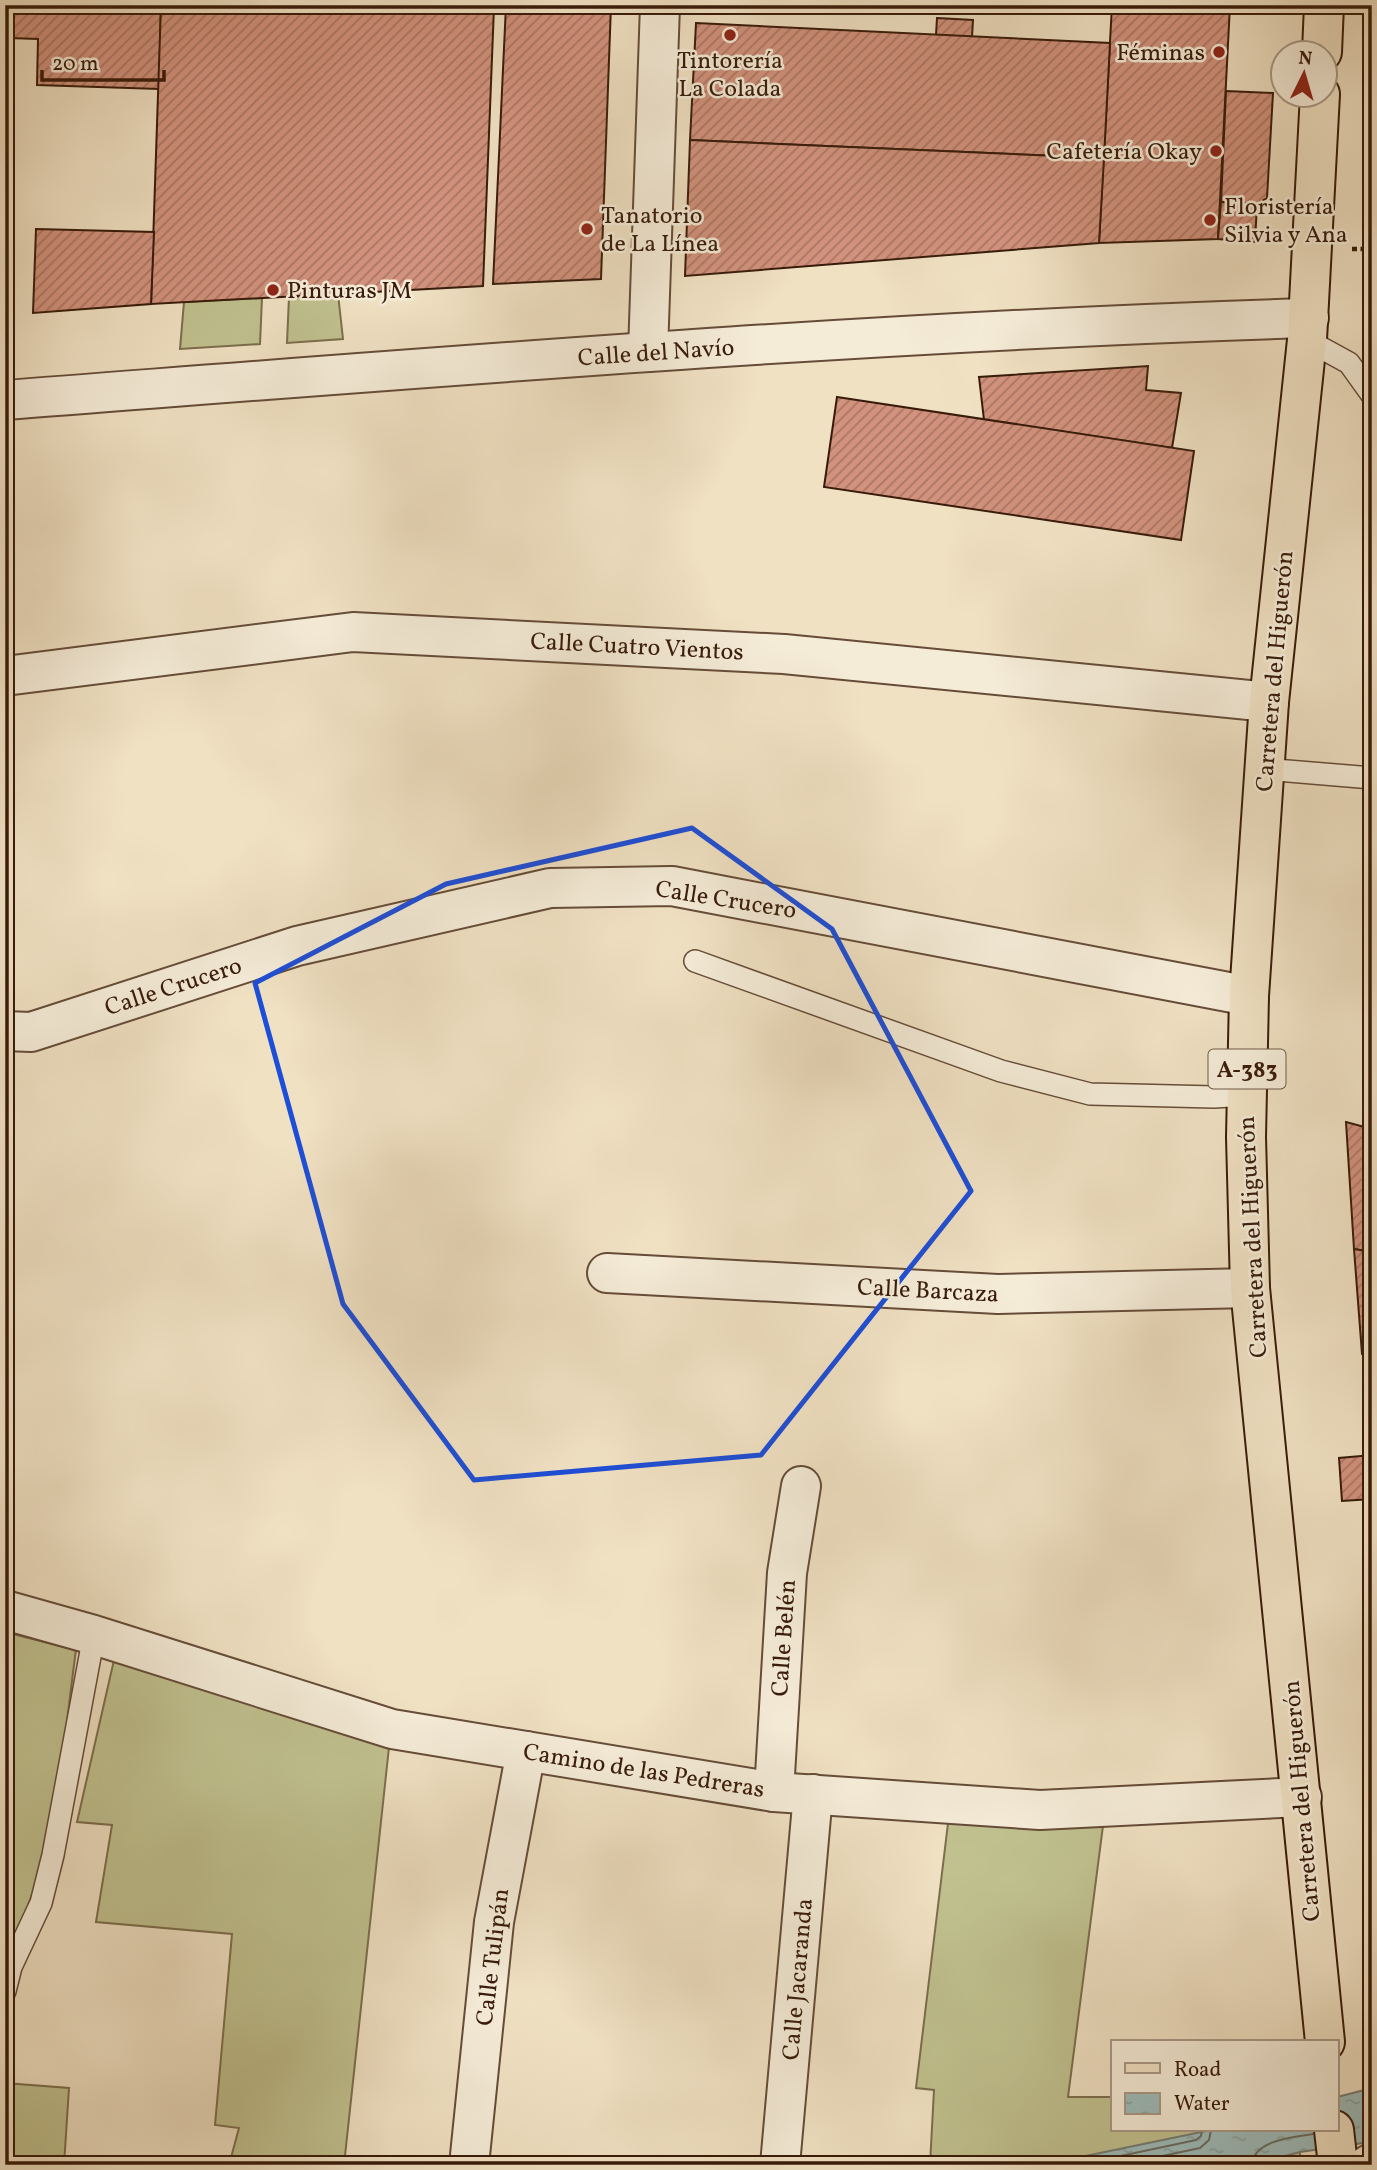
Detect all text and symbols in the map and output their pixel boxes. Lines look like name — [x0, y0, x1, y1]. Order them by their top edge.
marker: Tintorería La Colada — [722, 27, 738, 43]
place label: Féminas — [1116, 37, 1205, 71]
scale bar — [42, 38, 164, 82]
north arrow — [1268, 38, 1338, 108]
marker: Féminas — [1211, 44, 1227, 60]
place label: Tintorería La Colada — [677, 45, 783, 107]
text: N — [1297, 46, 1314, 73]
text: 20 m — [52, 50, 98, 79]
place label: Cafetería Okay — [1046, 136, 1202, 170]
marker: Cafetería Okay — [1208, 143, 1224, 159]
place label: Floristería Silvia y Ana — [1224, 191, 1348, 253]
place label: Tanatorio de La Línea — [601, 200, 719, 262]
marker: Floristería Silvia y Ana — [1202, 212, 1218, 228]
marker: Tanatorio de La Línea — [579, 221, 595, 237]
place label: Pinturas JM — [287, 275, 412, 309]
marker: Pinturas JM — [265, 282, 281, 298]
street label: Calle del Navío — [577, 332, 736, 376]
street label: Carretera del Higuerón — [1249, 549, 1303, 793]
street label: Calle Cuatro Vientos — [529, 625, 744, 671]
street label: Calle Crucero — [653, 873, 799, 929]
street label: Calle Crucero — [101, 950, 247, 1026]
road number: A-383 — [1208, 1050, 1286, 1088]
street label: Carretera del Higuerón — [1231, 1115, 1277, 1359]
street label: Calle Barcaza — [856, 1271, 1000, 1313]
street label: Calle Belén — [764, 1578, 806, 1698]
street label: Carretera del Higuerón — [1276, 1679, 1330, 1923]
street label: Camino de las Pedreras — [521, 1736, 767, 1808]
street label: Calle Tulipán — [469, 1887, 519, 2028]
street label: Calle Jacaranda — [775, 1897, 823, 2062]
legend — [1111, 2040, 1338, 2132]
text: Road — [1174, 2056, 1221, 2085]
text: Water — [1174, 2090, 1230, 2119]

